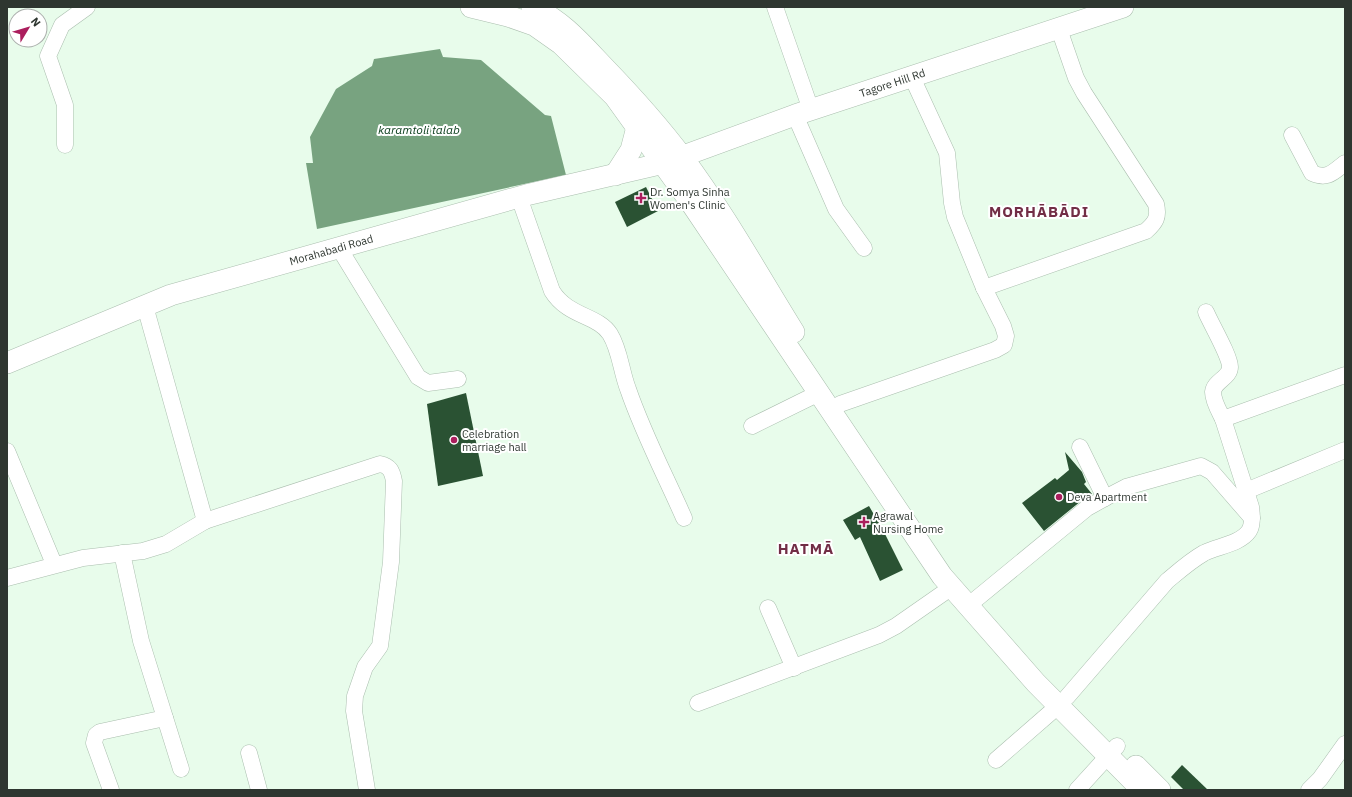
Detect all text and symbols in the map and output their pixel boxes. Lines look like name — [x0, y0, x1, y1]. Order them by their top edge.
north arrow — [8, 8, 48, 48]
text: N — [28, 14, 44, 29]
street label: Tagore Hill Rd — [858, 66, 927, 100]
water label: karamtoli talab — [378, 122, 460, 137]
place label: Dr. Somya Sinha Women's Clinic — [650, 185, 730, 212]
marker: Dr. Somya Sinha Women's Clinic — [635, 192, 647, 204]
district label: MORHĀBĀDI — [989, 202, 1089, 221]
street label: Morahabadi Road — [288, 231, 375, 268]
place label: Celebration marriage hall — [462, 427, 527, 454]
marker: Celebration marriage hall — [449, 435, 459, 445]
place label: Deva Apartment — [1067, 490, 1147, 504]
marker: Deva Apartment — [1054, 492, 1064, 502]
place label: Agrawal Nursing Home — [873, 509, 943, 536]
marker: Agrawal Nursing Home — [858, 516, 870, 528]
district label: HATMĀ — [778, 539, 834, 558]

